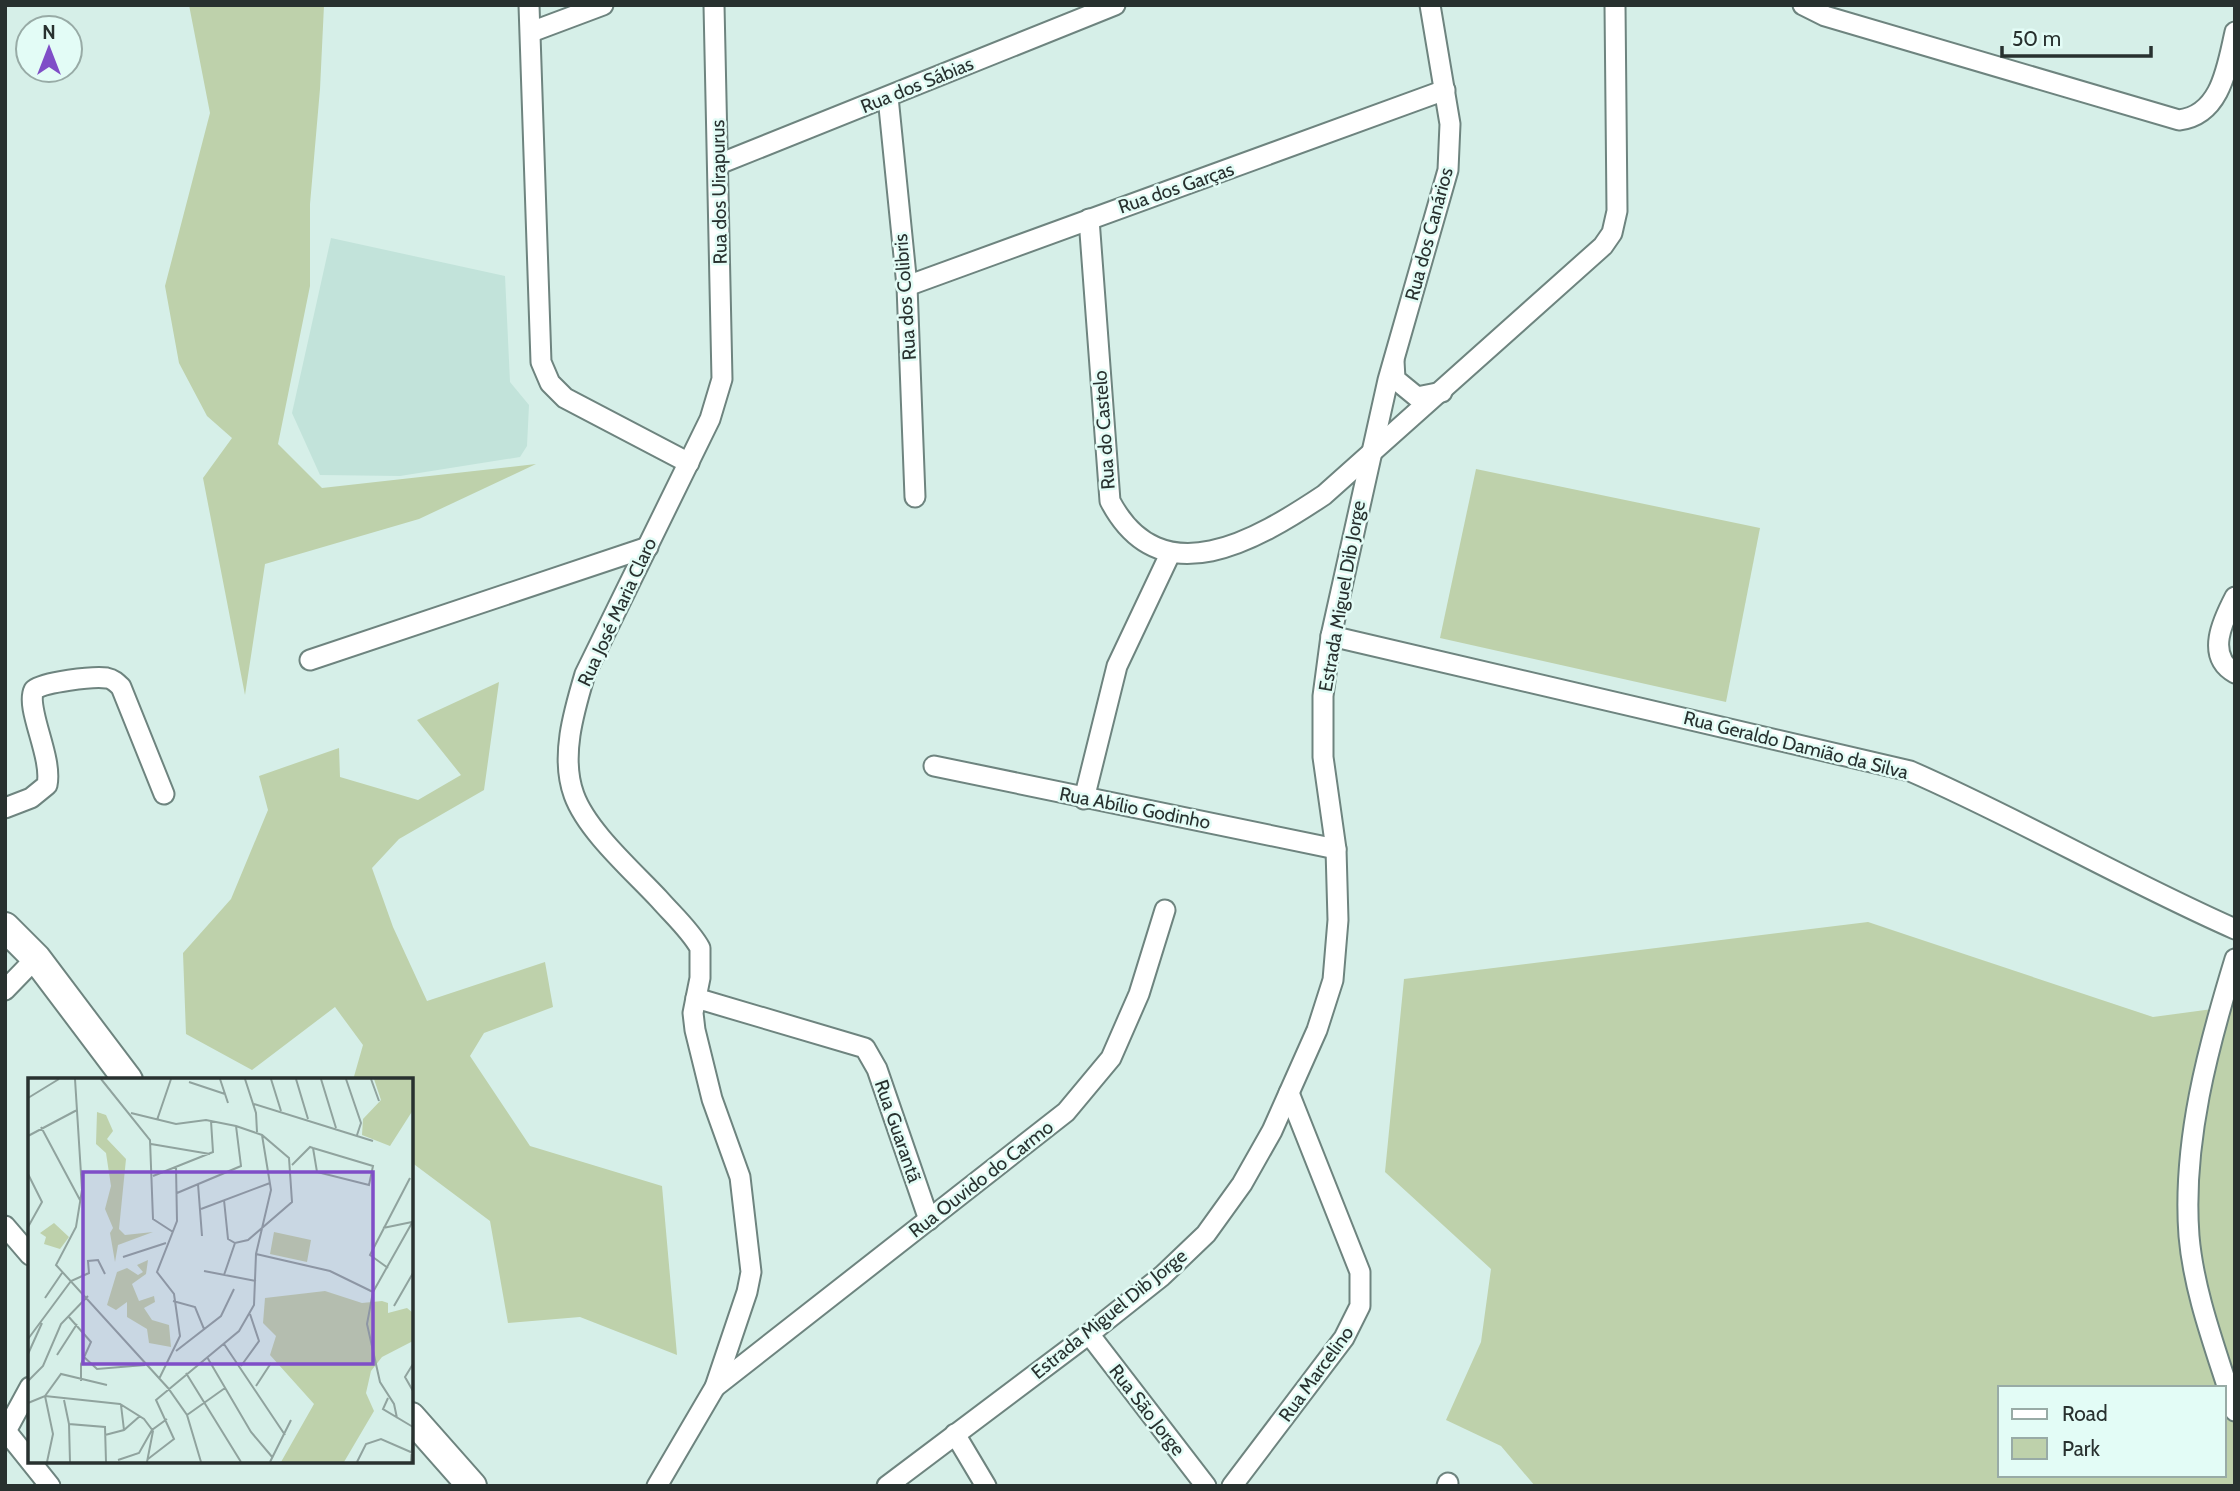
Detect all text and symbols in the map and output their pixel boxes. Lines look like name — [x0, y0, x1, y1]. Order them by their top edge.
north arrow — [14, 14, 84, 84]
scale bar — [2002, 14, 2151, 58]
text: N — [42, 21, 56, 44]
text: 50 m — [2012, 26, 2061, 51]
street label: Rua dos Sábias — [857, 52, 977, 118]
street label: Rua dos Uirapurus — [706, 119, 732, 265]
street label: Rua dos Garças — [1115, 157, 1237, 219]
street label: Rua dos Canários — [1400, 165, 1458, 303]
street label: Rua dos Colibris — [889, 233, 921, 361]
street label: Rua do Castelo — [1088, 370, 1120, 490]
street label: Estrada Miguel Dib Jorge — [1314, 498, 1370, 693]
street label: Rua José Maria Claro — [573, 534, 661, 690]
street label: Rua Geraldo Damião da Silva — [1681, 706, 1911, 784]
street label: Rua Abílio Godinho — [1058, 782, 1212, 834]
street label: Rua Guarantã — [870, 1077, 926, 1185]
inset map — [28, 1078, 413, 1463]
street label: Rua Ouvido do Carmo — [904, 1115, 1058, 1243]
street label: Estrada Miguel Dib Jorge — [1027, 1244, 1192, 1384]
street label: Rua Marcelino — [1274, 1322, 1358, 1426]
street label: Rua São Jorge — [1104, 1360, 1190, 1460]
legend — [1998, 1386, 2226, 1477]
text: Road — [2062, 1401, 2108, 1426]
text: Park — [2062, 1436, 2100, 1461]

